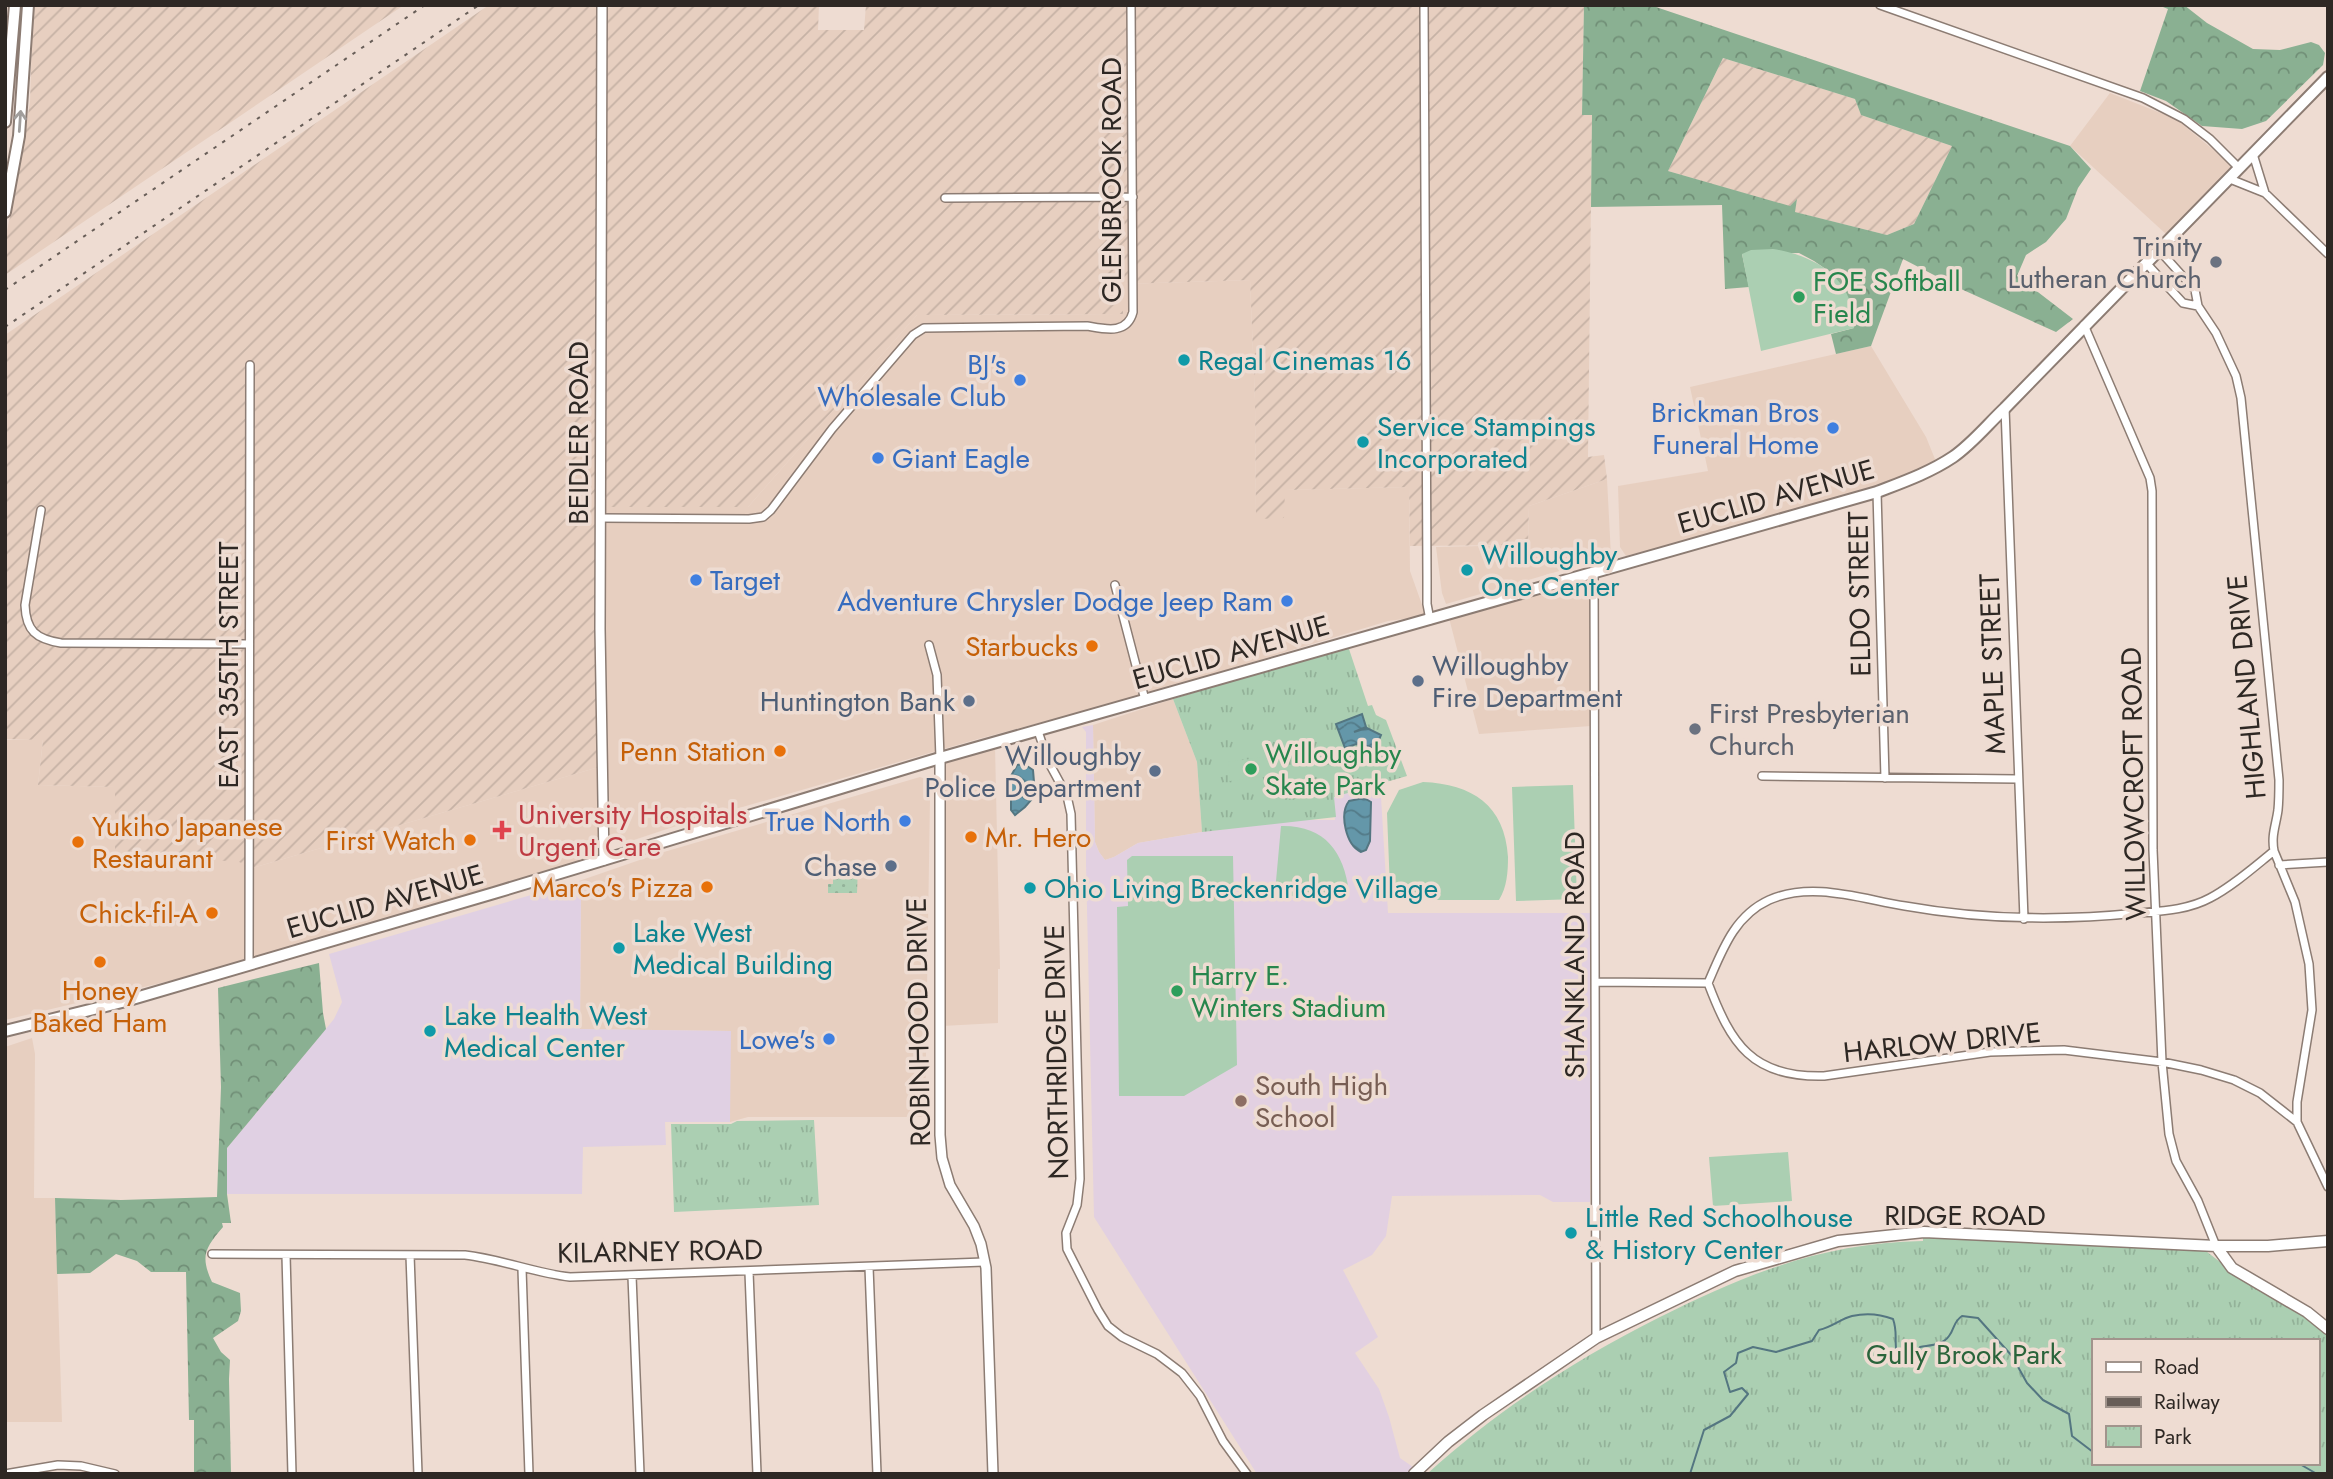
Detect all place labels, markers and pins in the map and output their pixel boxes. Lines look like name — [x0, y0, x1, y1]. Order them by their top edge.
place label: Trinity Lutheran Church — [2007, 226, 2203, 299]
marker: Trinity Lutheran Church — [2208, 254, 2224, 270]
place label: FOE Softball Field — [1813, 261, 1961, 334]
marker: FOE Softball Field — [1791, 289, 1807, 305]
place label: Regal Cinemas 16 — [1198, 340, 1412, 381]
place label: BJ's Wholesale Club — [817, 344, 1006, 417]
marker: Regal Cinemas 16 — [1176, 352, 1192, 368]
marker: BJ's Wholesale Club — [1012, 372, 1028, 388]
place label: Brickman Bros Funeral Home — [1651, 392, 1819, 465]
place label: Service Stampings Incorporated — [1377, 406, 1596, 479]
marker: Brickman Bros Funeral Home — [1825, 420, 1841, 436]
marker: Service Stampings Incorporated — [1355, 434, 1371, 450]
place label: Giant Eagle — [892, 438, 1030, 479]
marker: Giant Eagle — [870, 450, 886, 466]
place label: Willoughby One Center — [1481, 534, 1620, 607]
place label: Target — [710, 560, 780, 601]
marker: Willoughby One Center — [1459, 562, 1475, 578]
marker: Target — [688, 572, 704, 588]
place label: Adventure Chrysler Dodge Jeep Ram — [837, 581, 1273, 622]
marker: Adventure Chrysler Dodge Jeep Ram — [1279, 593, 1295, 609]
place label: Starbucks — [965, 626, 1078, 667]
marker: Starbucks — [1084, 638, 1100, 654]
place label: Willoughby Fire Department — [1432, 645, 1622, 718]
marker: Willoughby Fire Department — [1410, 673, 1426, 689]
place label: Huntington Bank — [760, 681, 956, 722]
marker: Huntington Bank — [961, 693, 977, 709]
place label: First Presbyterian Church — [1709, 693, 1910, 766]
marker: First Presbyterian Church — [1687, 721, 1703, 737]
place label: Penn Station — [620, 731, 766, 772]
place label: Willoughby Skate Park — [1265, 733, 1402, 806]
place label: Willoughby Police Department — [924, 735, 1142, 808]
marker: Penn Station — [772, 743, 788, 759]
marker: Willoughby Skate Park — [1243, 761, 1259, 777]
marker: Willoughby Police Department — [1147, 763, 1163, 779]
place label: University Hospitals Urgent Care — [518, 794, 747, 867]
place label: True North — [765, 801, 891, 842]
place label: Yukiho Japanese Restaurant — [92, 806, 283, 879]
marker: True North — [897, 813, 913, 829]
place label: Mr. Hero — [985, 817, 1091, 858]
place label: First Watch — [326, 820, 456, 861]
marker: University Hospitals Urgent Care — [492, 820, 512, 840]
marker: Mr. Hero — [963, 829, 979, 845]
marker: First Watch — [462, 832, 478, 848]
marker: Yukiho Japanese Restaurant — [70, 834, 86, 850]
place label: Chase — [804, 846, 877, 887]
marker: Chase — [883, 858, 899, 874]
place label: Marco's Pizza — [532, 867, 693, 908]
place label: Ohio Living Breckenridge Village — [1044, 868, 1438, 909]
marker: Marco's Pizza — [699, 879, 715, 895]
marker: Ohio Living Breckenridge Village — [1022, 880, 1038, 896]
place label: Chick-fil-A — [79, 893, 199, 934]
marker: Chick-fil-A — [204, 905, 220, 921]
place label: Lake West Medical Building — [633, 912, 833, 985]
marker: Lake West Medical Building — [611, 940, 627, 956]
marker: Honey Baked Ham — [92, 954, 108, 970]
place label: Harry E. Winters Stadium — [1191, 955, 1386, 1028]
place label: Honey Baked Ham — [32, 970, 168, 1043]
marker: Harry E. Winters Stadium — [1169, 983, 1185, 999]
place label: Lake Health West Medical Center — [444, 995, 647, 1068]
place label: Lowe's — [739, 1019, 815, 1060]
marker: Lake Health West Medical Center — [422, 1023, 438, 1039]
marker: Lowe's — [821, 1031, 837, 1047]
place label: South High School — [1255, 1065, 1388, 1138]
marker: South High School — [1233, 1093, 1249, 1109]
place label: Little Red Schoolhouse & History Center — [1585, 1197, 1853, 1270]
marker: Little Red Schoolhouse & History Center — [1563, 1225, 1579, 1241]

